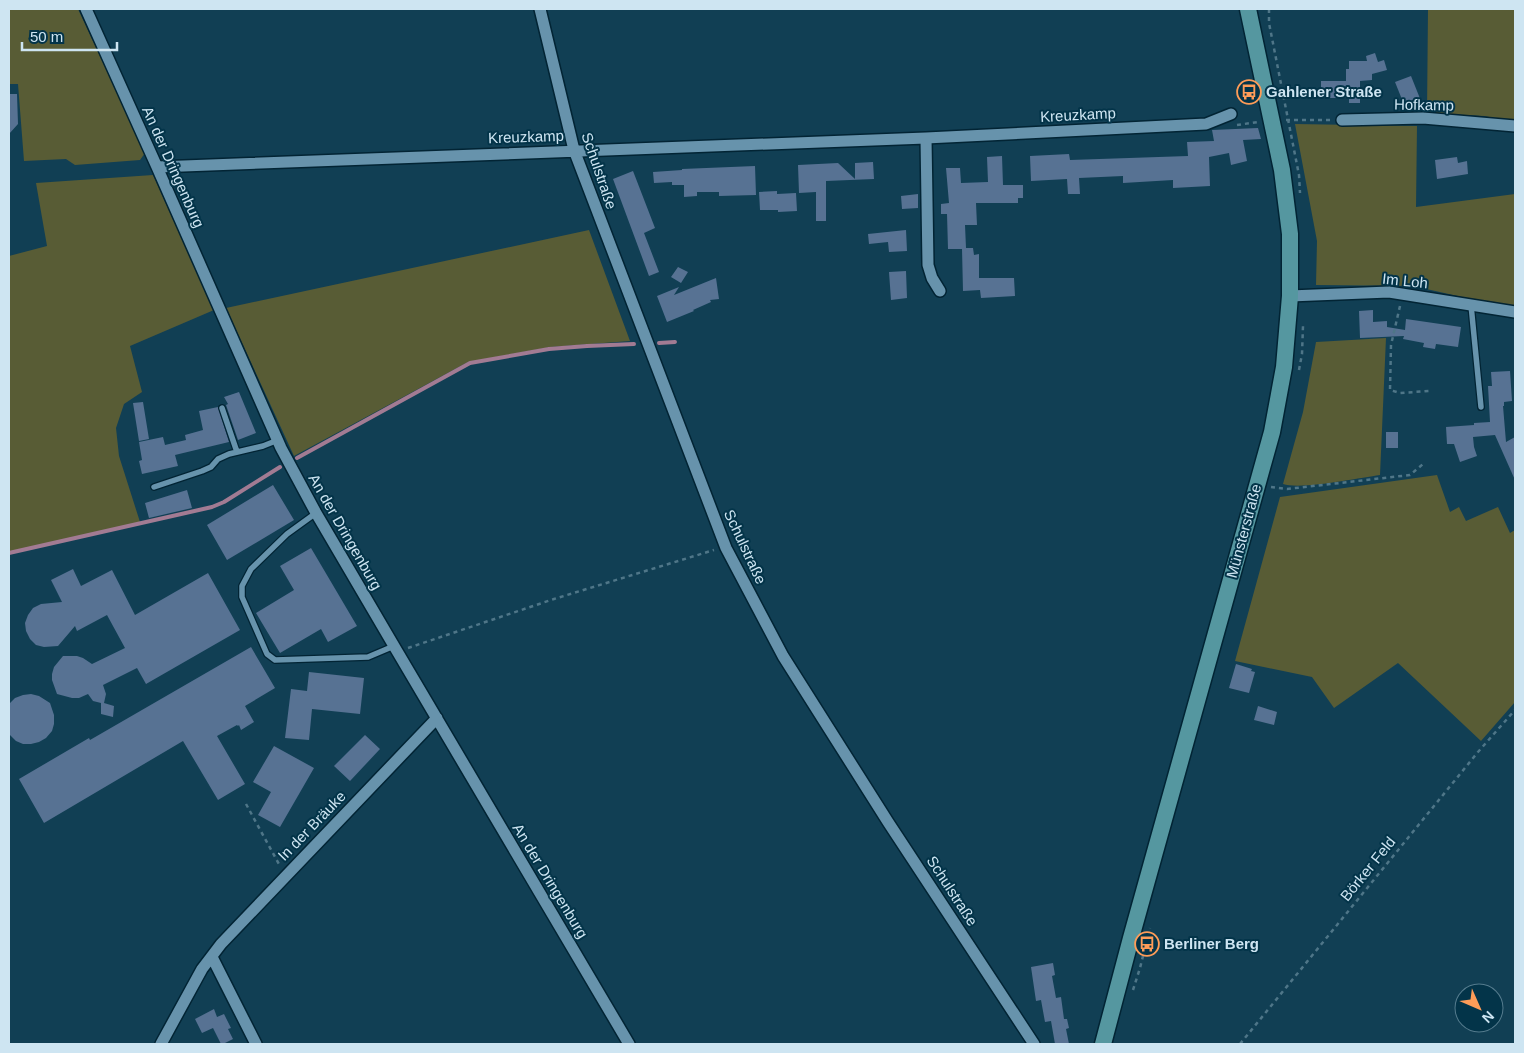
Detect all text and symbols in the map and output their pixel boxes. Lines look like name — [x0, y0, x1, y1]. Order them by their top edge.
scale bar — [22, 20, 118, 52]
text: 50 m — [30, 28, 63, 45]
bus stop icon: Gahlener Straße — [1236, 79, 1262, 105]
place label: Gahlener Straße — [1266, 83, 1382, 100]
street label: Hofkamp — [1394, 95, 1454, 114]
street label: An der Dringenburg — [139, 104, 208, 230]
street label: Kreuzkamp — [1040, 104, 1116, 125]
street label: Kreuzkamp — [488, 127, 564, 146]
street label: Schulstraße — [578, 130, 621, 211]
street label: Im Loh — [1381, 270, 1429, 291]
street label: An der Dringenburg — [305, 471, 386, 593]
street label: Münsterstraße — [1223, 482, 1264, 580]
street label: Schulstraße — [721, 507, 770, 587]
street label: In der Bräuke — [274, 787, 349, 864]
street label: An der Dringenburg — [509, 820, 591, 941]
street label: Börker Feld — [1337, 833, 1399, 904]
street label: Schulstraße — [923, 853, 981, 929]
bus stop icon: Berliner Berg — [1134, 931, 1160, 957]
place label: Berliner Berg — [1164, 935, 1259, 952]
north arrow — [1454, 983, 1504, 1033]
text: N — [1479, 1008, 1497, 1026]

